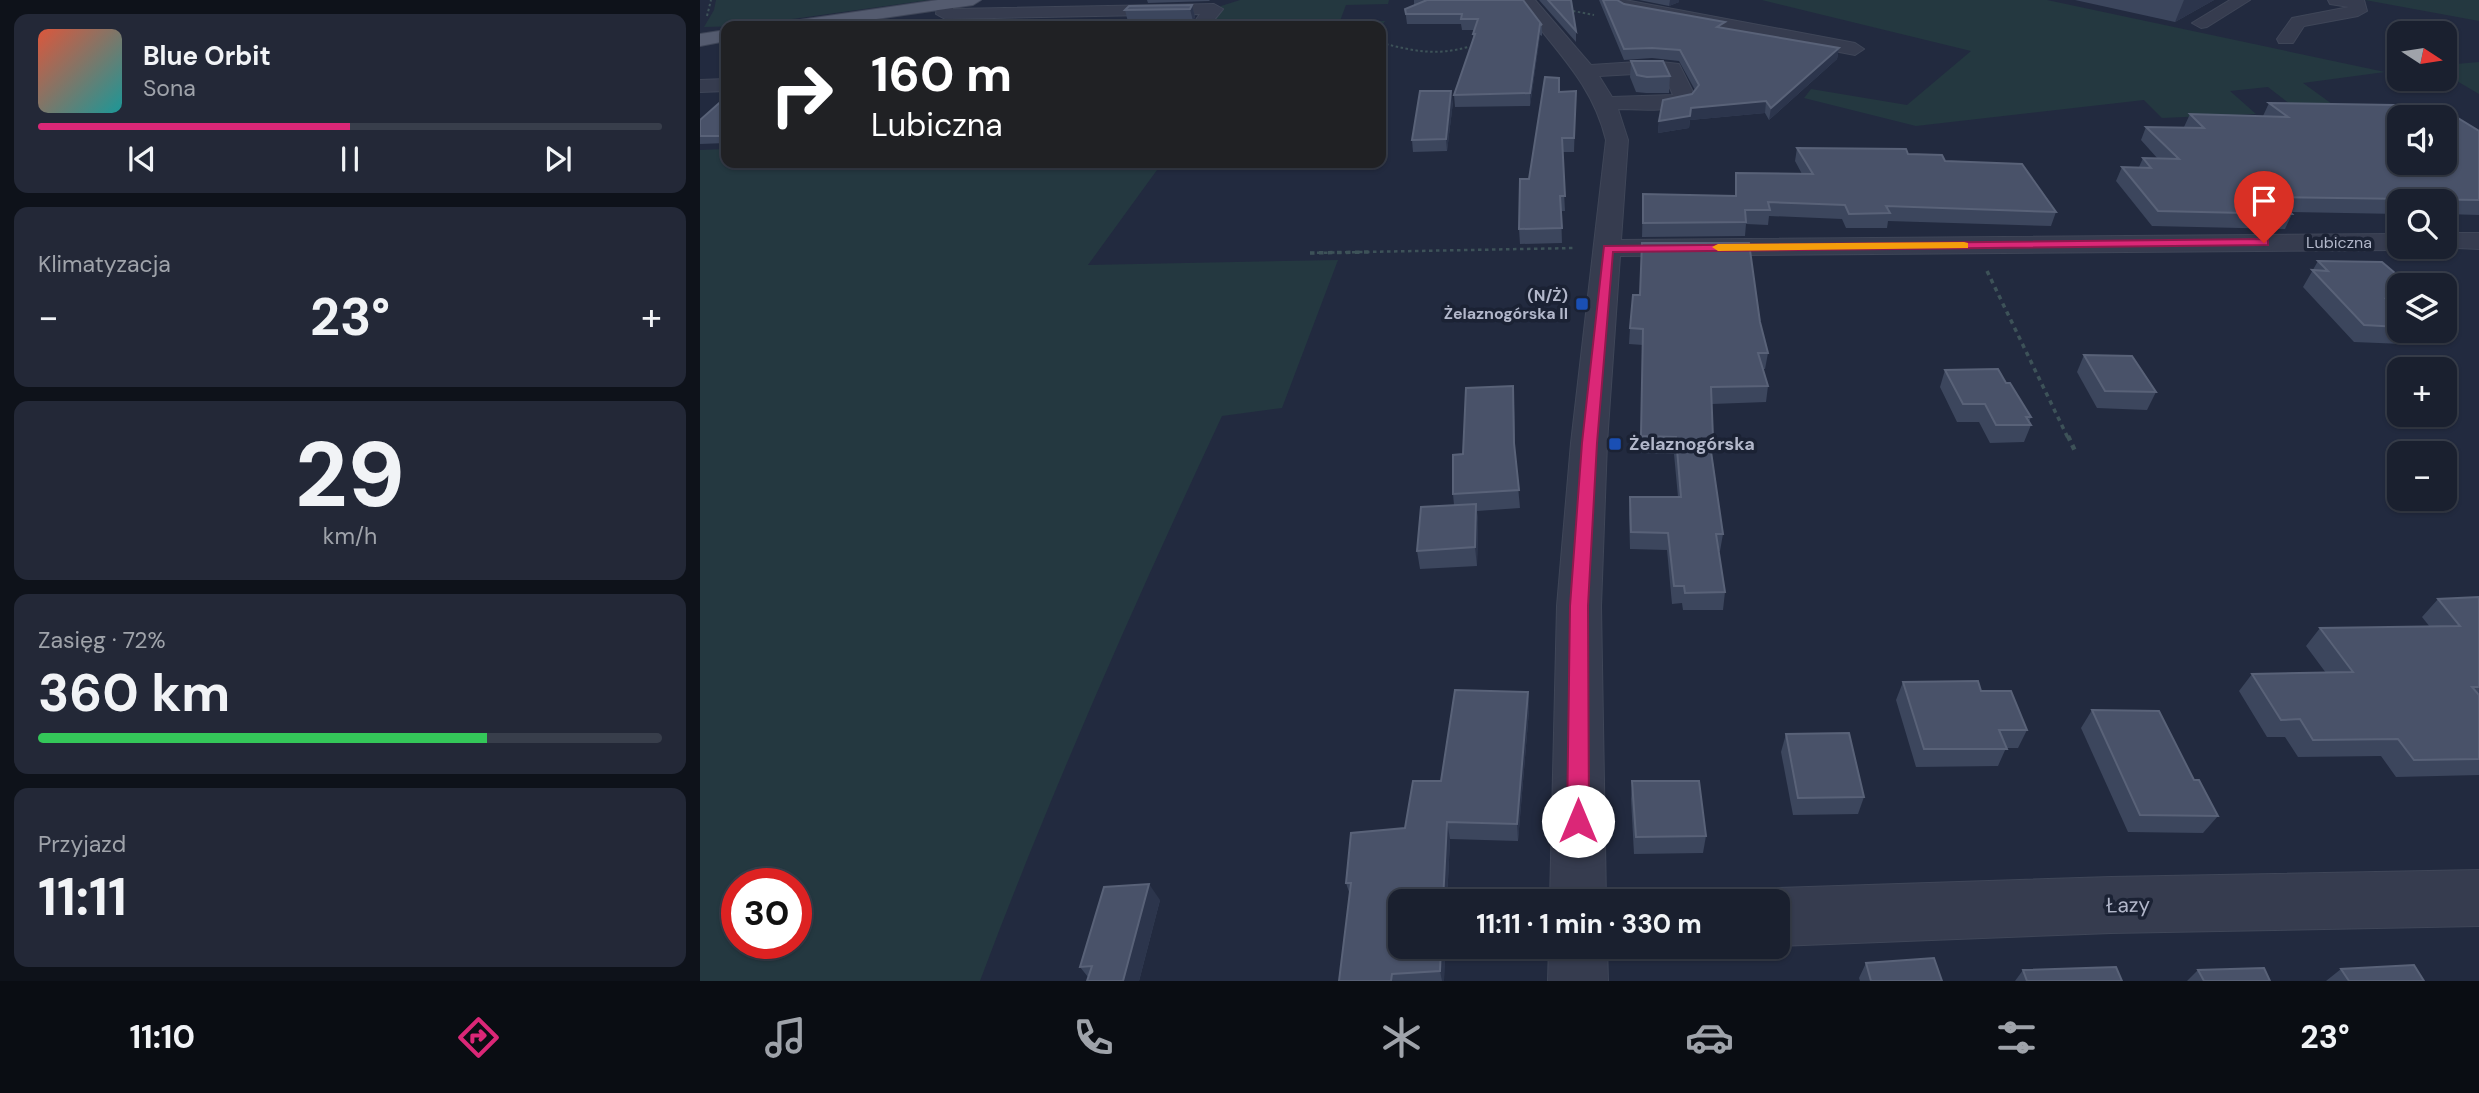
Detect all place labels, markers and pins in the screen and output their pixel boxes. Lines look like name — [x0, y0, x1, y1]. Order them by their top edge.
pin — [2234, 171, 2294, 243]
place label: (N/Ż) Żelaznogórska II — [1444, 285, 1568, 324]
marker: (N/Ż) Żelaznogórska II — [1574, 296, 1590, 312]
place label: Żelaznogórska — [1629, 432, 1755, 456]
marker: Żelaznogórska — [1607, 436, 1623, 452]

